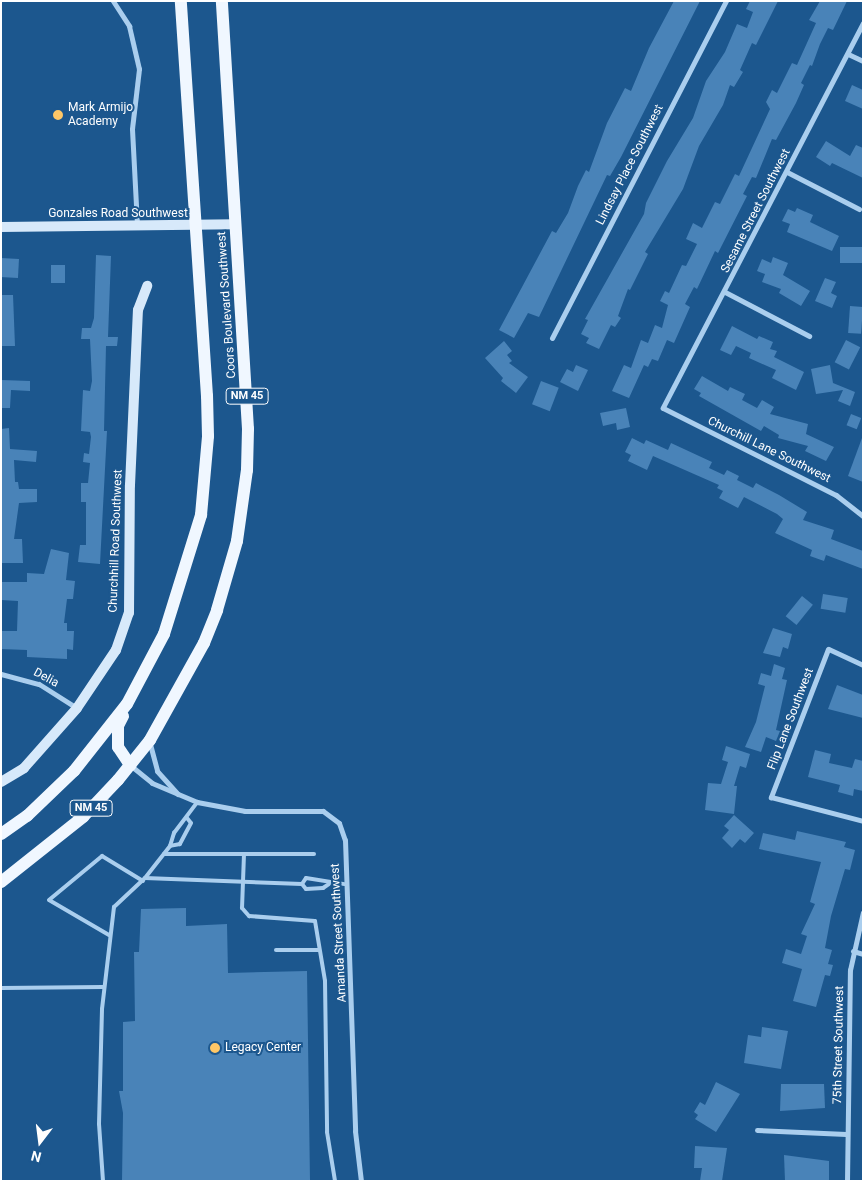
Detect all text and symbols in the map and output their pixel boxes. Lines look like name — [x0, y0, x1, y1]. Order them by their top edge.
place label: Mark Armijo Academy — [68, 101, 133, 129]
street label: Lindsay Place Southwest — [593, 102, 667, 228]
marker: Mark Armijo Academy — [52, 109, 64, 121]
street label: Sesame Street Southwest — [718, 147, 794, 275]
street label: Gonzales Road Southwest — [48, 207, 188, 221]
street label: Coors Boulevard Southwest — [215, 231, 239, 379]
road number: NM 45 — [224, 388, 270, 404]
street label: Churchill Lane Southwest — [705, 414, 833, 486]
street label: Churchhill Road Southwest — [106, 469, 126, 613]
street label: Delia — [31, 665, 61, 691]
street label: Flip Lane Southwest — [765, 666, 817, 772]
road number: NM 45 — [68, 800, 114, 816]
street label: Amanda Street Southwest — [328, 863, 350, 1003]
street label: 75th Street Southwest — [831, 986, 847, 1104]
place label: Legacy Center — [225, 1041, 301, 1055]
marker: Legacy Center — [209, 1042, 221, 1054]
north arrow — [15, 1117, 65, 1167]
text: N — [29, 1147, 43, 1165]

